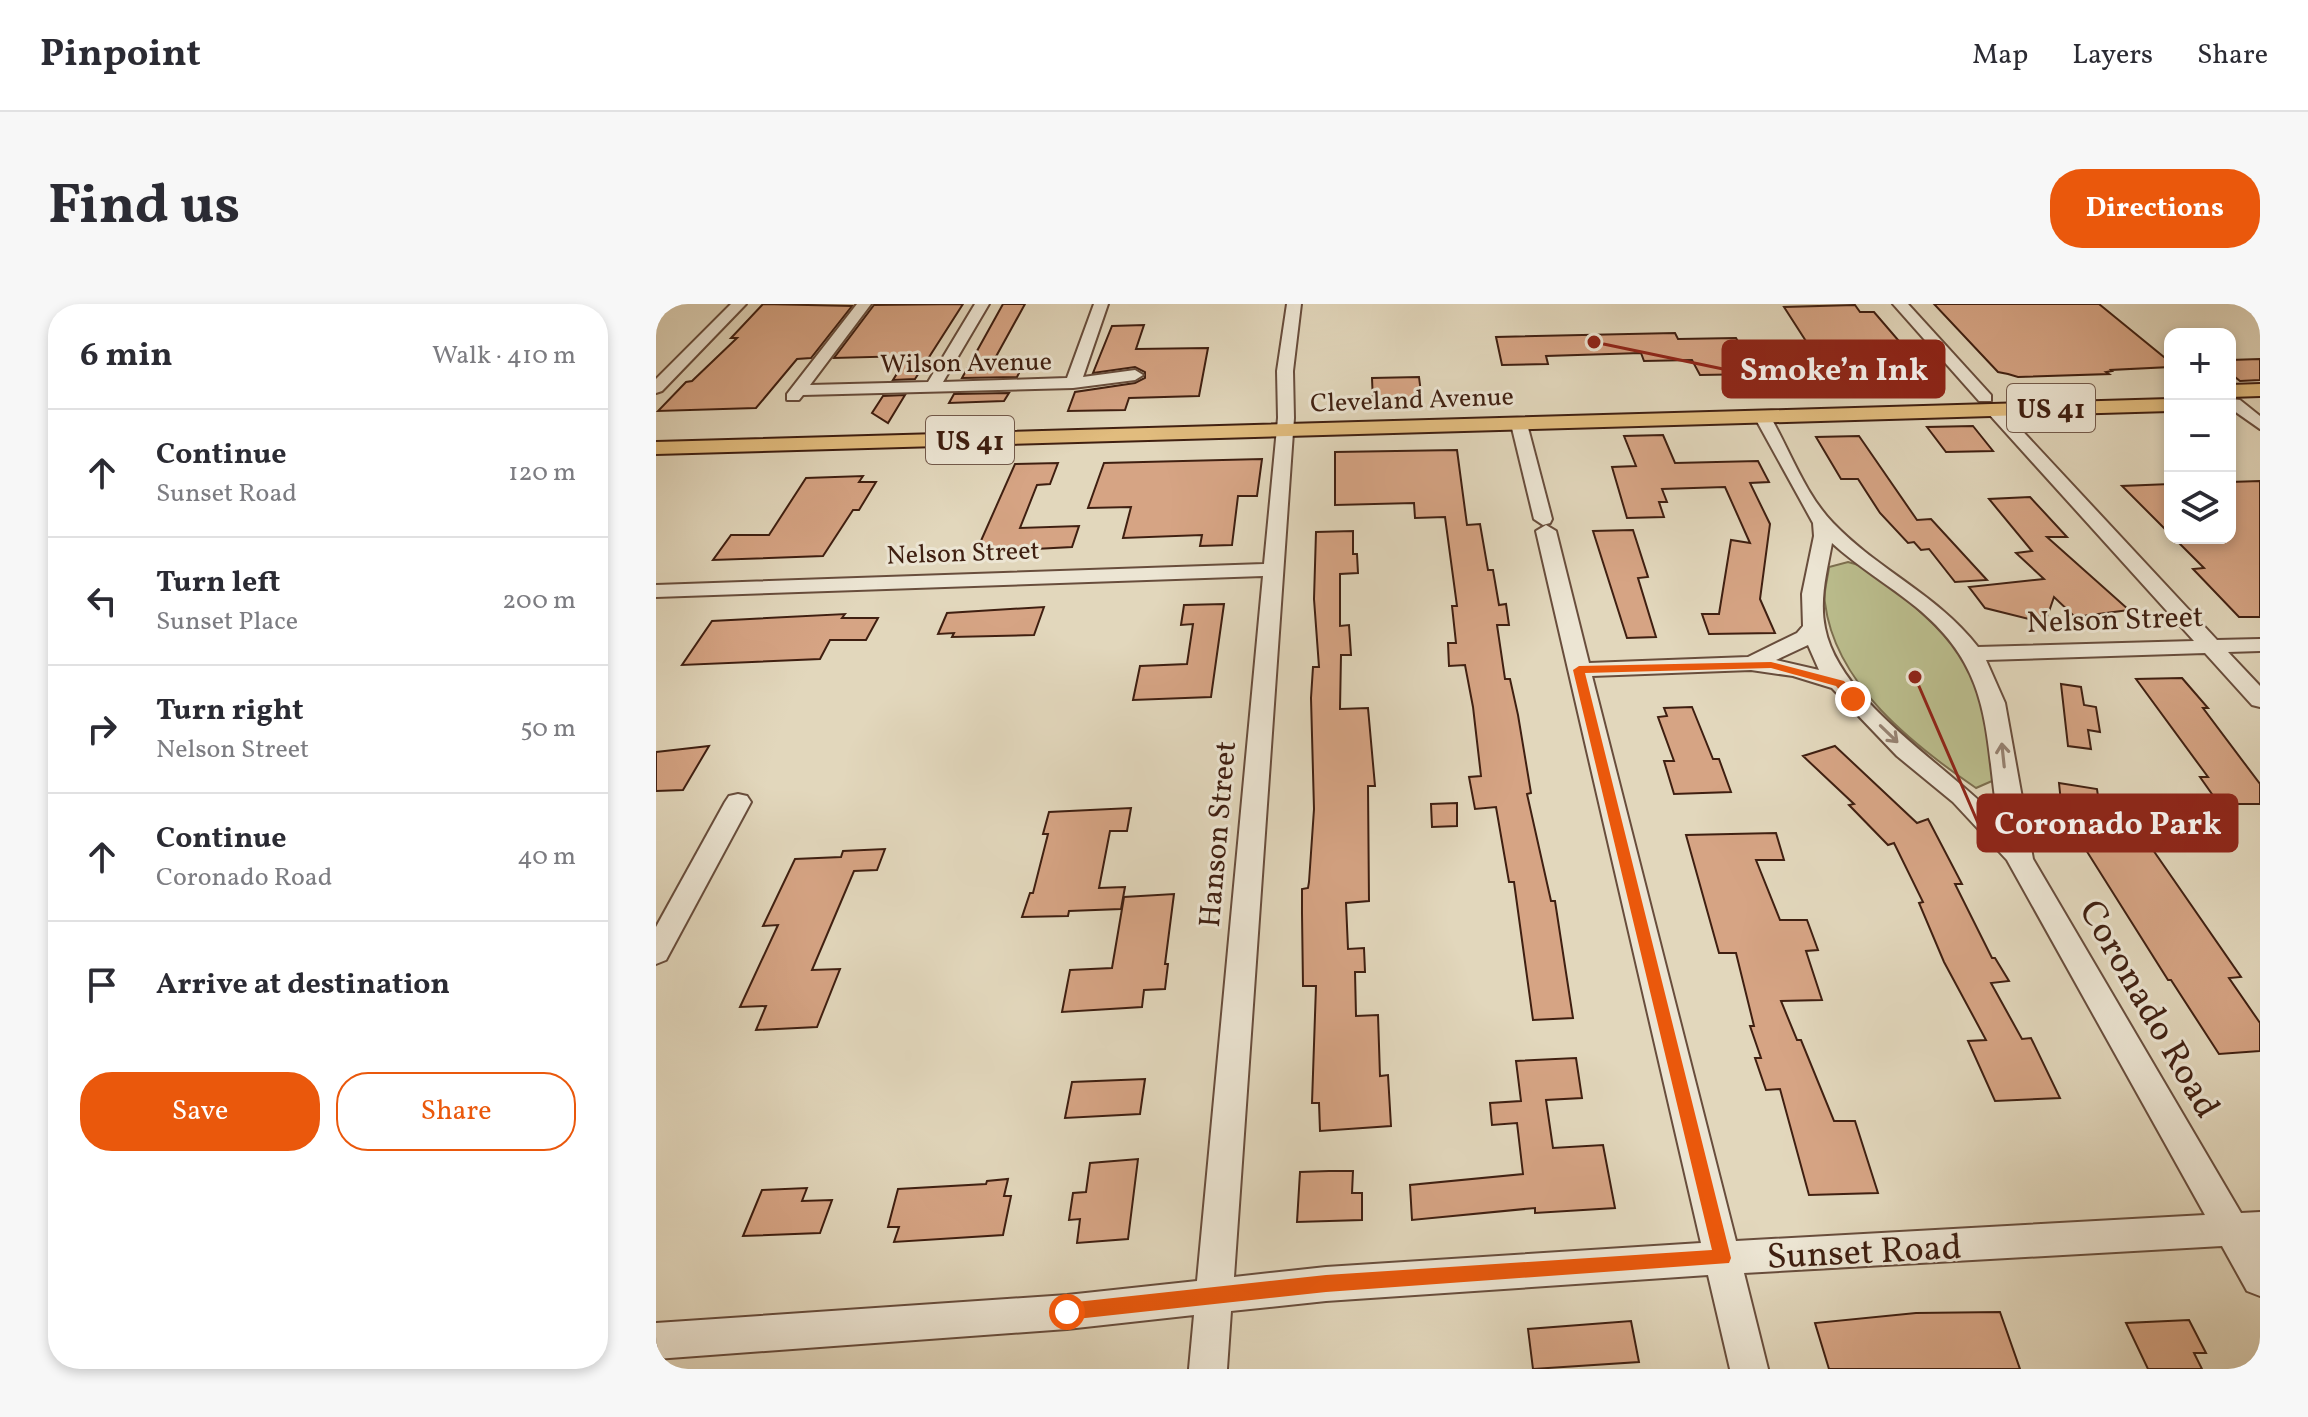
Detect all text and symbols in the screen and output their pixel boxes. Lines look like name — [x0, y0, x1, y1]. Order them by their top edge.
text: Pinpoint — [40, 29, 201, 82]
text: Map — [1972, 36, 2028, 75]
text: Layers — [2072, 36, 2153, 75]
text: Share — [2197, 36, 2268, 75]
text: Find us — [48, 169, 240, 247]
button: Directions — [2050, 169, 2260, 248]
map controls — [2164, 328, 2236, 544]
button: + — [2164, 328, 2236, 400]
text: 6 min — [80, 333, 173, 380]
text: Walk · 410 m — [432, 338, 576, 374]
callout: Smoke’n Ink — [1723, 341, 1944, 397]
street label: Wilson Avenue — [880, 345, 1052, 383]
text: Smoke’n Ink — [1740, 350, 1928, 394]
street label: Cleveland Avenue — [1310, 379, 1515, 423]
road number: US 41 — [2007, 384, 2095, 432]
button: − — [2164, 400, 2236, 472]
road number: US 41 — [926, 416, 1014, 464]
text: Continue — [156, 434, 287, 476]
icon: ahead — [80, 451, 124, 495]
text: 120 m — [508, 455, 576, 491]
button: layers — [2164, 472, 2236, 544]
text: Sunset Road — [156, 476, 297, 512]
street label: Nelson Street — [886, 533, 1040, 575]
text: Turn left — [156, 562, 280, 604]
icon: left — [80, 579, 124, 623]
text: 200 m — [502, 583, 576, 619]
street label: Nelson Street — [2026, 597, 2204, 645]
text: Sunset Place — [156, 604, 298, 640]
route end — [1835, 681, 1871, 717]
text: Turn right — [156, 690, 304, 732]
icon: right — [80, 707, 124, 751]
text: 50 m — [520, 711, 576, 747]
one-way arrow — [1879, 724, 1899, 743]
text: Nelson Street — [156, 732, 309, 768]
street label: Hanson Street — [1190, 739, 1248, 929]
one-way arrow — [1996, 742, 2011, 769]
callout: Coronado Park — [1978, 795, 2237, 851]
text: Coronado Park — [1994, 804, 2222, 848]
text: Continue — [156, 818, 287, 860]
icon: ahead — [80, 835, 124, 879]
text: 40 m — [517, 839, 576, 875]
text: Coronado Road — [156, 860, 332, 896]
street label: Coronado Road — [2065, 892, 2230, 1128]
icon: arrive — [80, 963, 124, 1007]
text: Arrive at destination — [156, 964, 450, 1006]
button: Save — [80, 1072, 320, 1151]
button: Share — [336, 1072, 576, 1151]
street label: Sunset Road — [1765, 1224, 1963, 1284]
route start — [1049, 1294, 1085, 1330]

